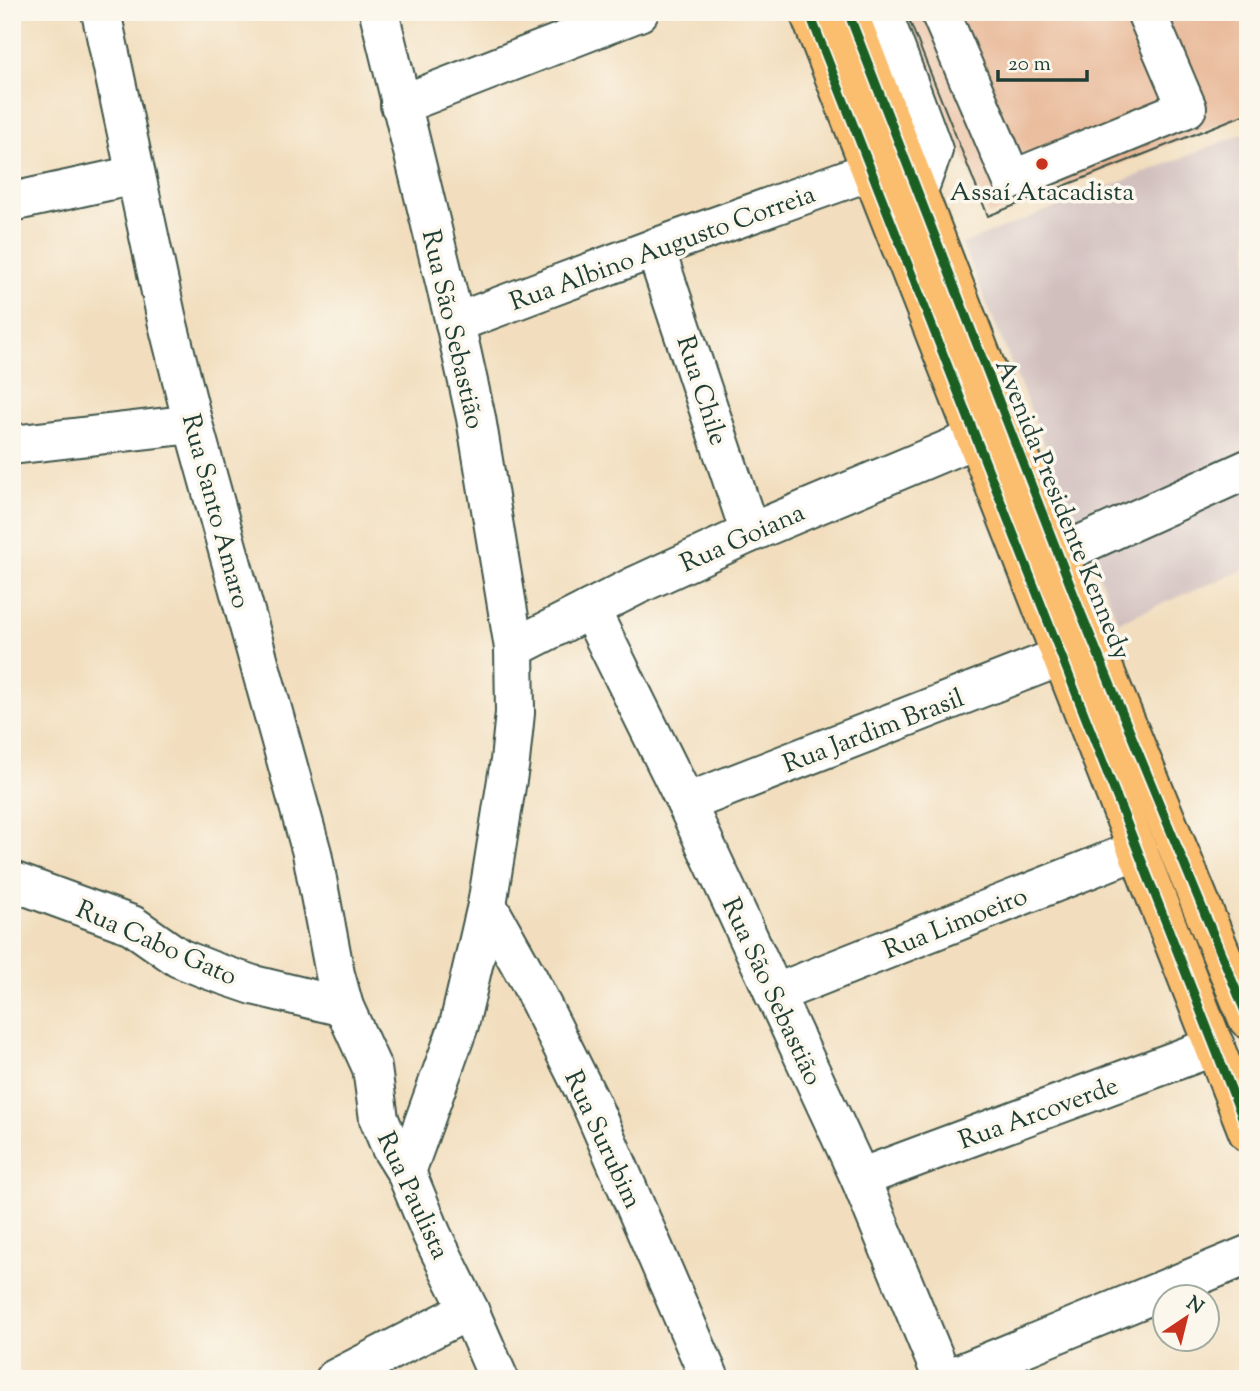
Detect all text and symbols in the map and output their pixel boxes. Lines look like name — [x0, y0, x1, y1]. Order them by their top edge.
scale bar — [998, 38, 1087, 82]
text: 20 m — [1008, 50, 1051, 80]
marker: Assaí Atacadista — [1034, 156, 1050, 172]
place label: Assaí Atacadista — [950, 175, 1134, 212]
street label: Rua Albino Augusto Correia — [505, 177, 821, 322]
street label: Rua São Sebastião — [411, 226, 492, 433]
street label: Rua Chile — [666, 331, 736, 450]
street label: Avenida Presidente Kennedy — [984, 354, 1139, 666]
street label: Rua Santo Amaro — [171, 410, 258, 613]
street label: Rua Goiana — [675, 495, 811, 583]
street label: Rua Jardim Brasil — [778, 681, 970, 784]
street label: Rua Limoeiro — [878, 879, 1033, 970]
street label: Rua Cabo Gato — [70, 892, 242, 996]
street label: Rua São Sebastião — [711, 892, 830, 1092]
street label: Rua Surubim — [554, 1065, 650, 1215]
street label: Rua Arcoverde — [954, 1068, 1124, 1160]
street label: Rua Paulista — [366, 1126, 457, 1266]
north arrow — [1152, 1282, 1222, 1352]
text: N — [1180, 1291, 1208, 1322]

